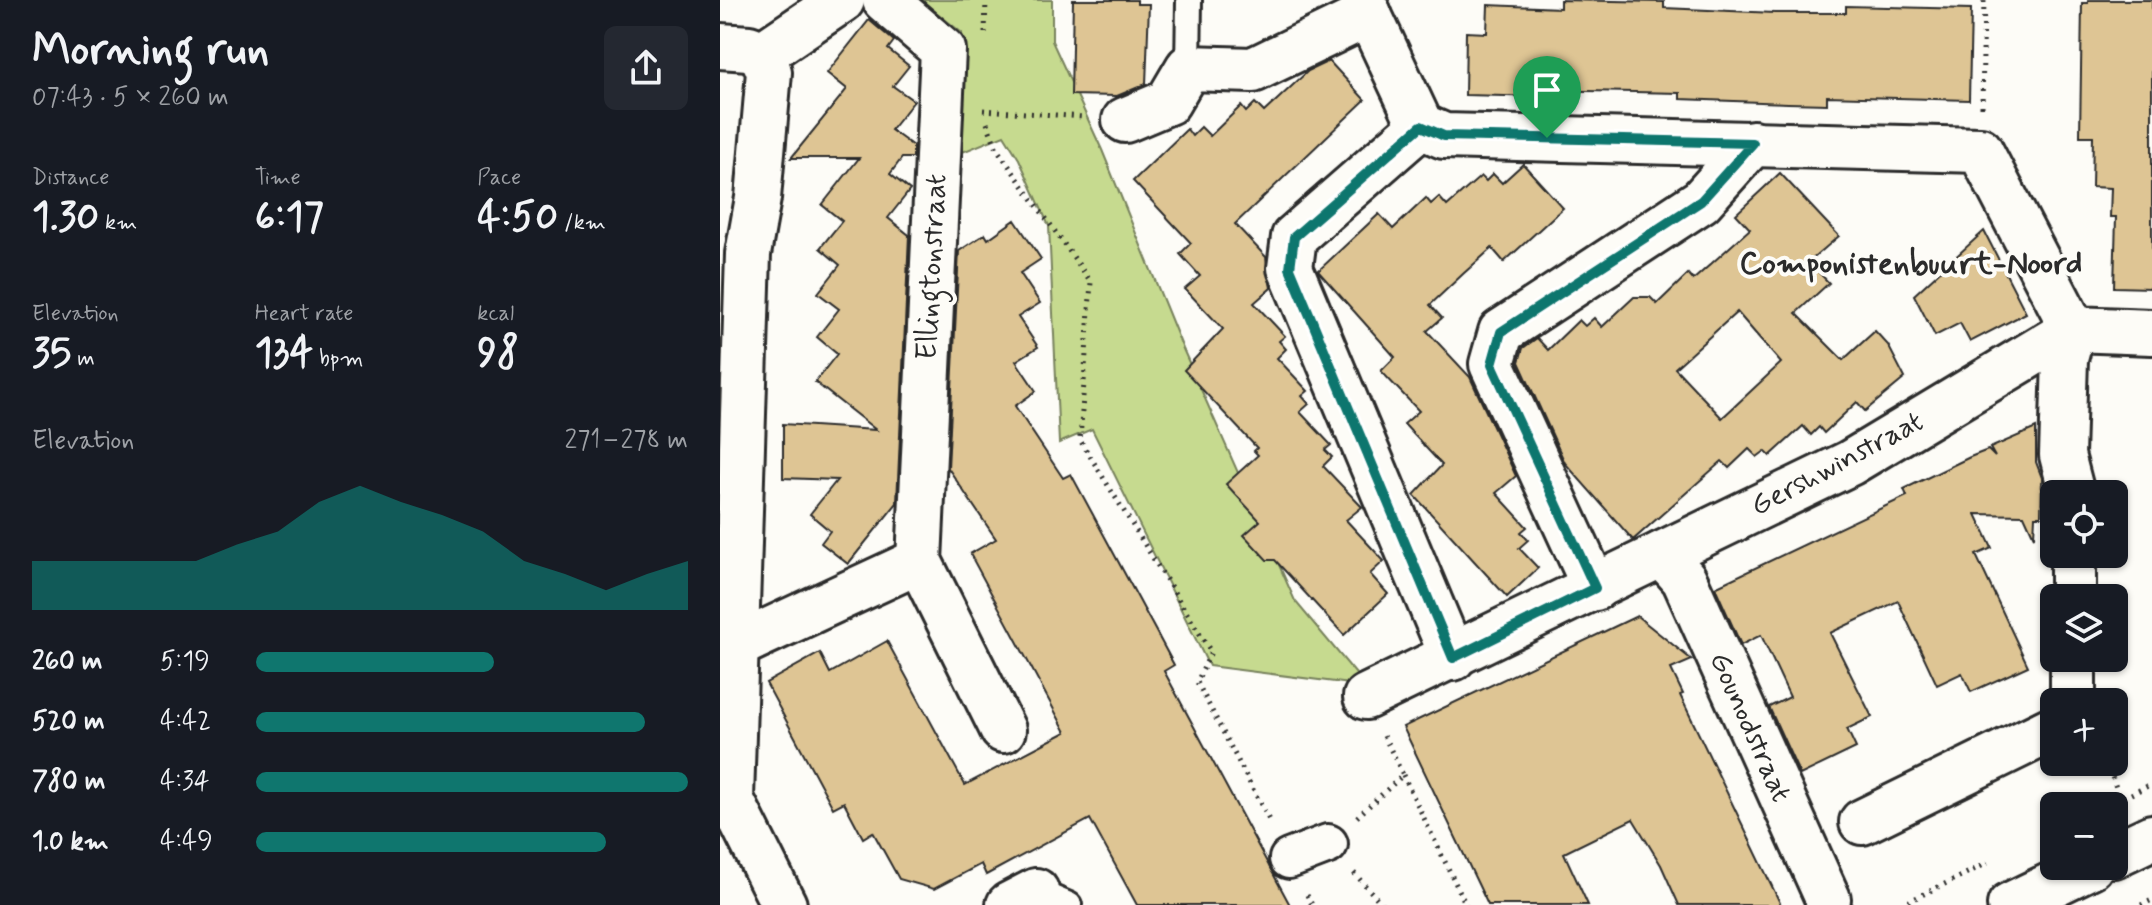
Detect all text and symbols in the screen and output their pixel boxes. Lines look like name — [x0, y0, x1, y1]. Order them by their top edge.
text: Morning run — [32, 22, 269, 80]
button: share — [604, 26, 688, 110]
pin — [1513, 56, 1581, 138]
icon: arrive — [1525, 68, 1569, 112]
text: 07:43 · 5 × 260 m — [32, 81, 229, 115]
text: Distance — [32, 164, 109, 192]
text: Time — [255, 164, 301, 192]
text: Pace — [477, 164, 521, 192]
street label: Ellingtonstraat — [908, 173, 959, 361]
text: 1.30 — [32, 192, 99, 244]
text: 6:17 — [255, 192, 324, 244]
text: 4:50 — [477, 192, 558, 244]
text: km — [99, 209, 137, 237]
text: /km — [558, 209, 606, 237]
district label: Componistenbuurt-Noord — [1740, 243, 2082, 285]
text: Elevation — [32, 300, 119, 328]
text: Heart rate — [255, 300, 353, 328]
text: kcal — [477, 300, 514, 328]
text: 35 — [32, 328, 71, 380]
text: 134 — [255, 328, 313, 380]
text: 98 — [477, 328, 519, 380]
text: m — [71, 345, 95, 373]
text: bpm — [313, 345, 363, 373]
street label: Gershwinstraat — [1744, 402, 1930, 526]
text: Elevation — [32, 424, 134, 458]
text: 271–278 m — [564, 424, 688, 458]
map controls — [2040, 480, 2128, 880]
button: locate — [2040, 480, 2128, 568]
button: layers — [2040, 584, 2128, 672]
text: 260 m — [32, 645, 102, 679]
text: 5:19 — [160, 645, 210, 679]
street label: Gounodstraat — [1700, 646, 1800, 808]
button: + — [2040, 688, 2128, 776]
text: 520 m — [32, 705, 105, 739]
text: 4:42 — [160, 705, 211, 739]
text: 780 m — [32, 765, 105, 799]
text: 4:34 — [160, 765, 210, 799]
button: − — [2040, 792, 2128, 880]
text: 1.0 km — [32, 825, 109, 859]
text: 4:49 — [160, 825, 213, 859]

